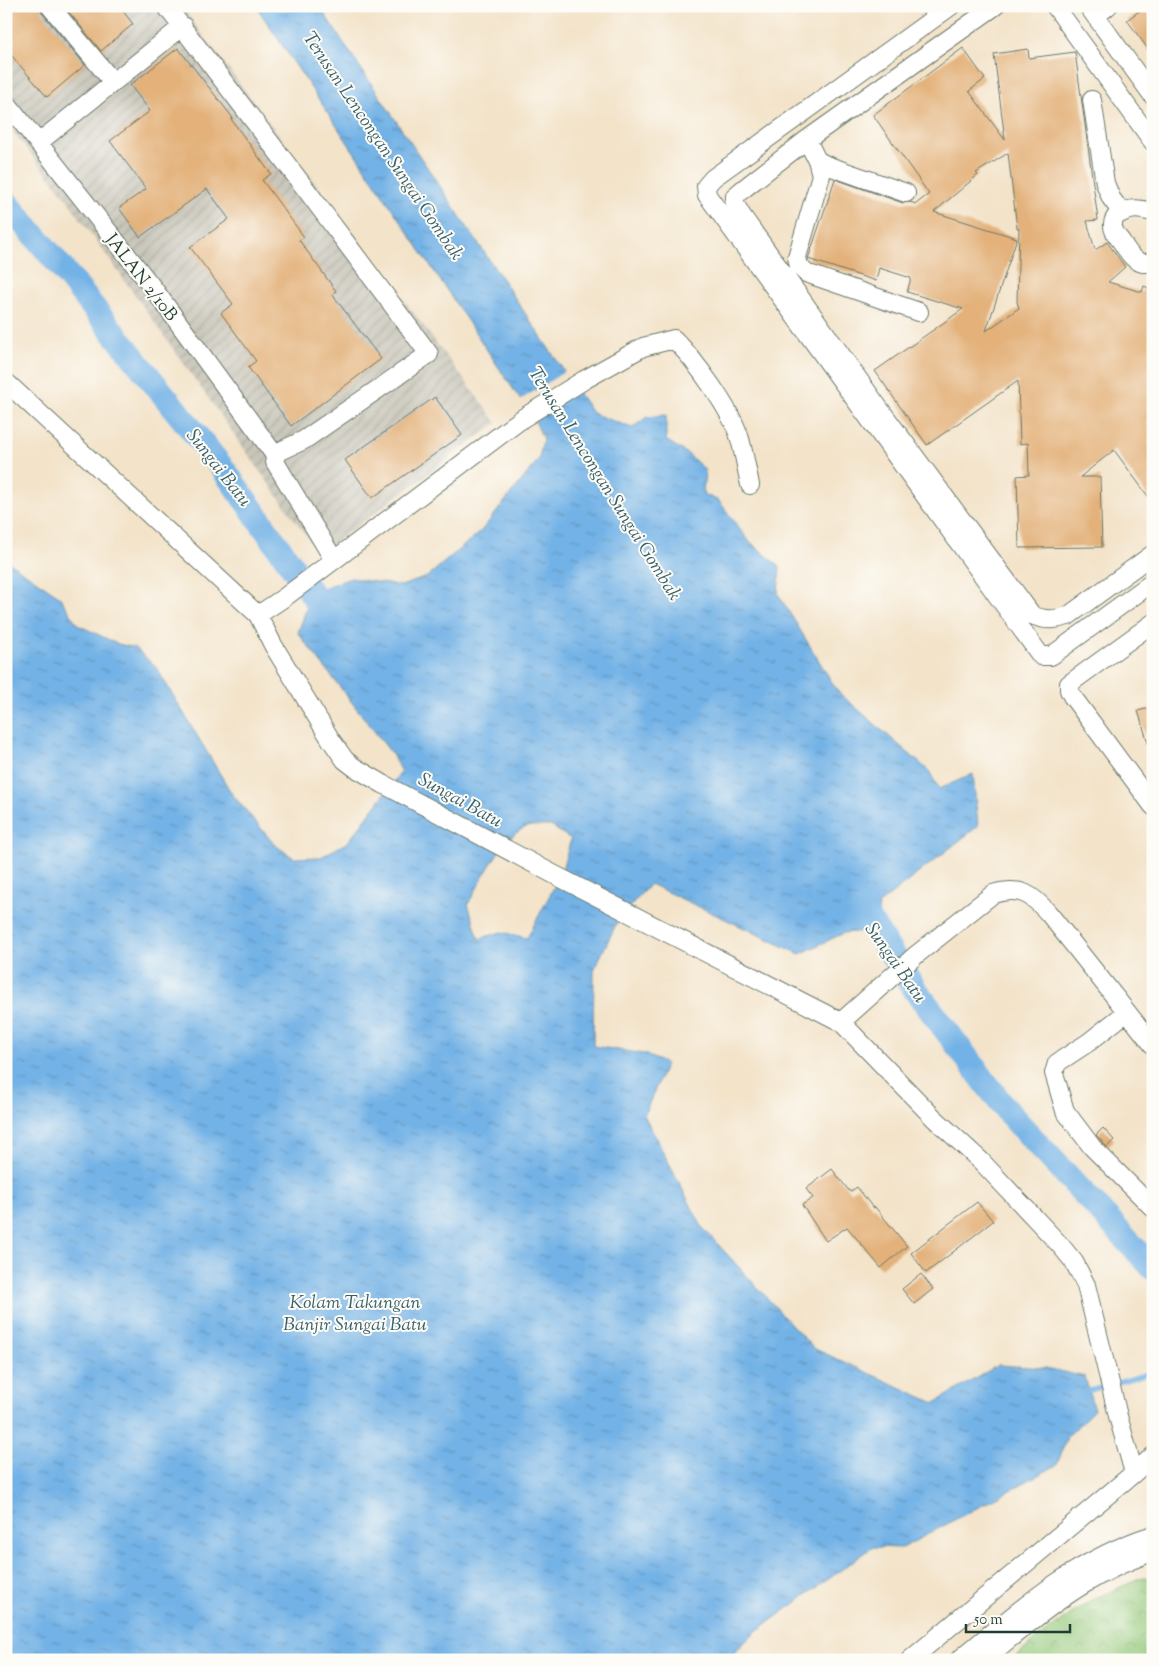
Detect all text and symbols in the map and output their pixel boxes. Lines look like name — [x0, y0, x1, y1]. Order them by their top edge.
water label: Terusan Lencongan Sungai Gombak — [295, 27, 469, 267]
street label: JALAN 2/10B — [97, 228, 183, 328]
water label: Terusan Lencongan Sungai Gombak — [521, 362, 687, 607]
water label: Sungai Batu — [179, 424, 257, 513]
water label: Sungai Batu — [413, 767, 507, 835]
water label: Sungai Batu — [857, 918, 932, 1009]
water label: Kolam Takungan Banjir Sungai Batu — [283, 1290, 427, 1339]
scale bar — [966, 1601, 1070, 1633]
text: 50 m — [973, 1610, 1003, 1631]

